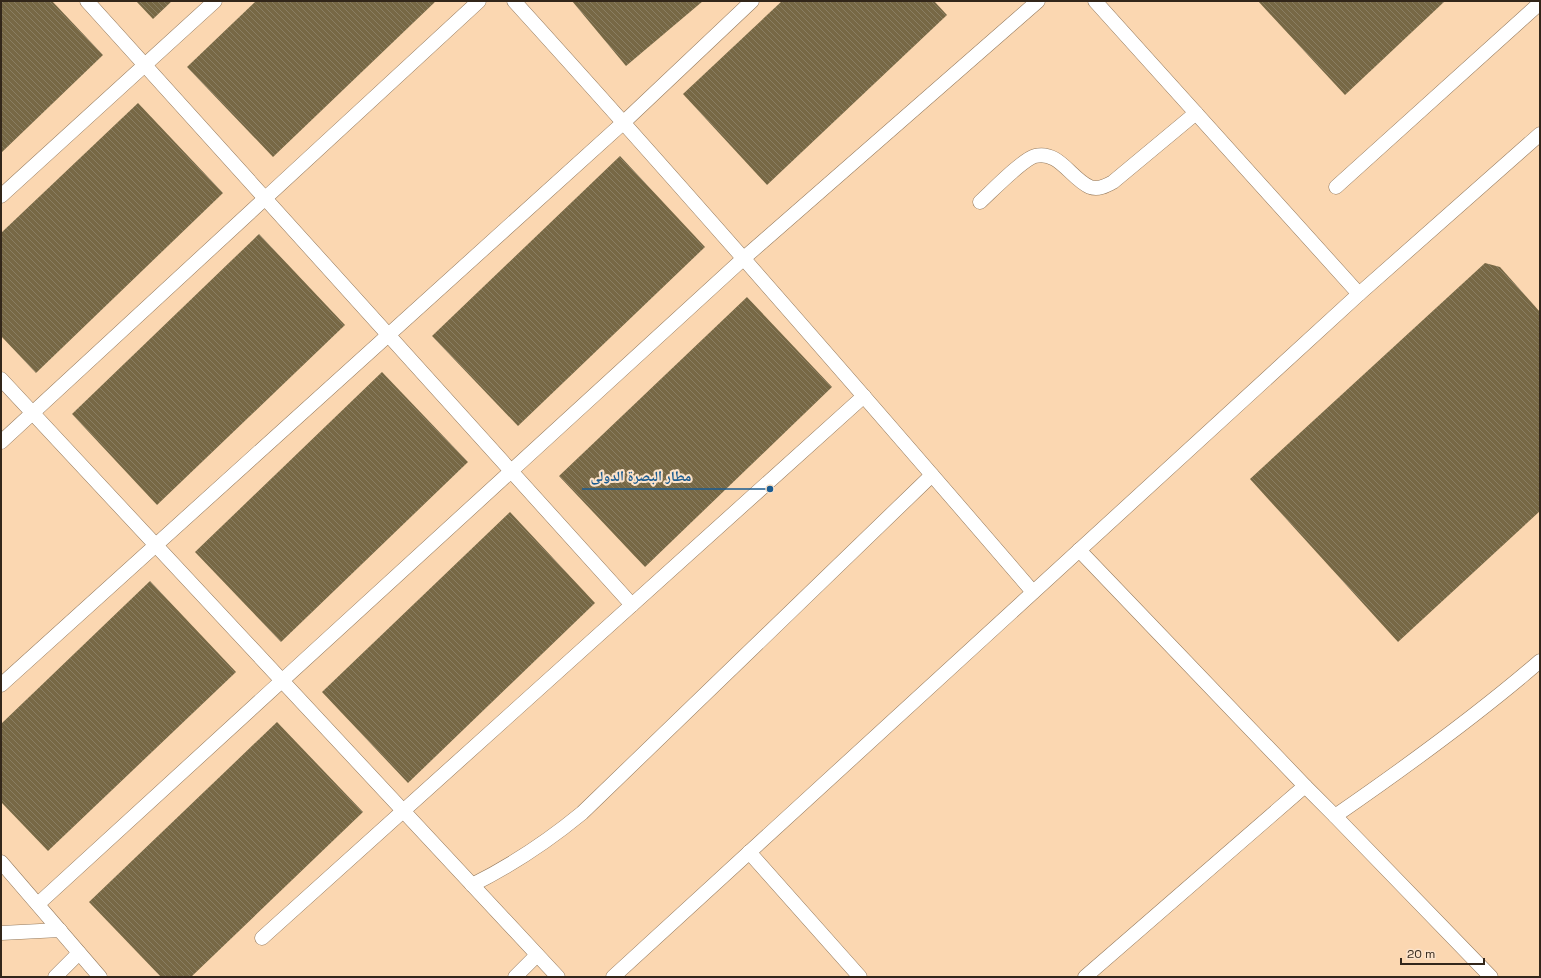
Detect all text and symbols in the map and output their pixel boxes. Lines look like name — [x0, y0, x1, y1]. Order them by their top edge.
callout: مطار البصرة الدولى — [582, 463, 699, 489]
text: مطار البصرة الدولى — [591, 467, 691, 485]
scale bar — [1401, 940, 1484, 966]
text: 20 m — [1407, 946, 1435, 962]

